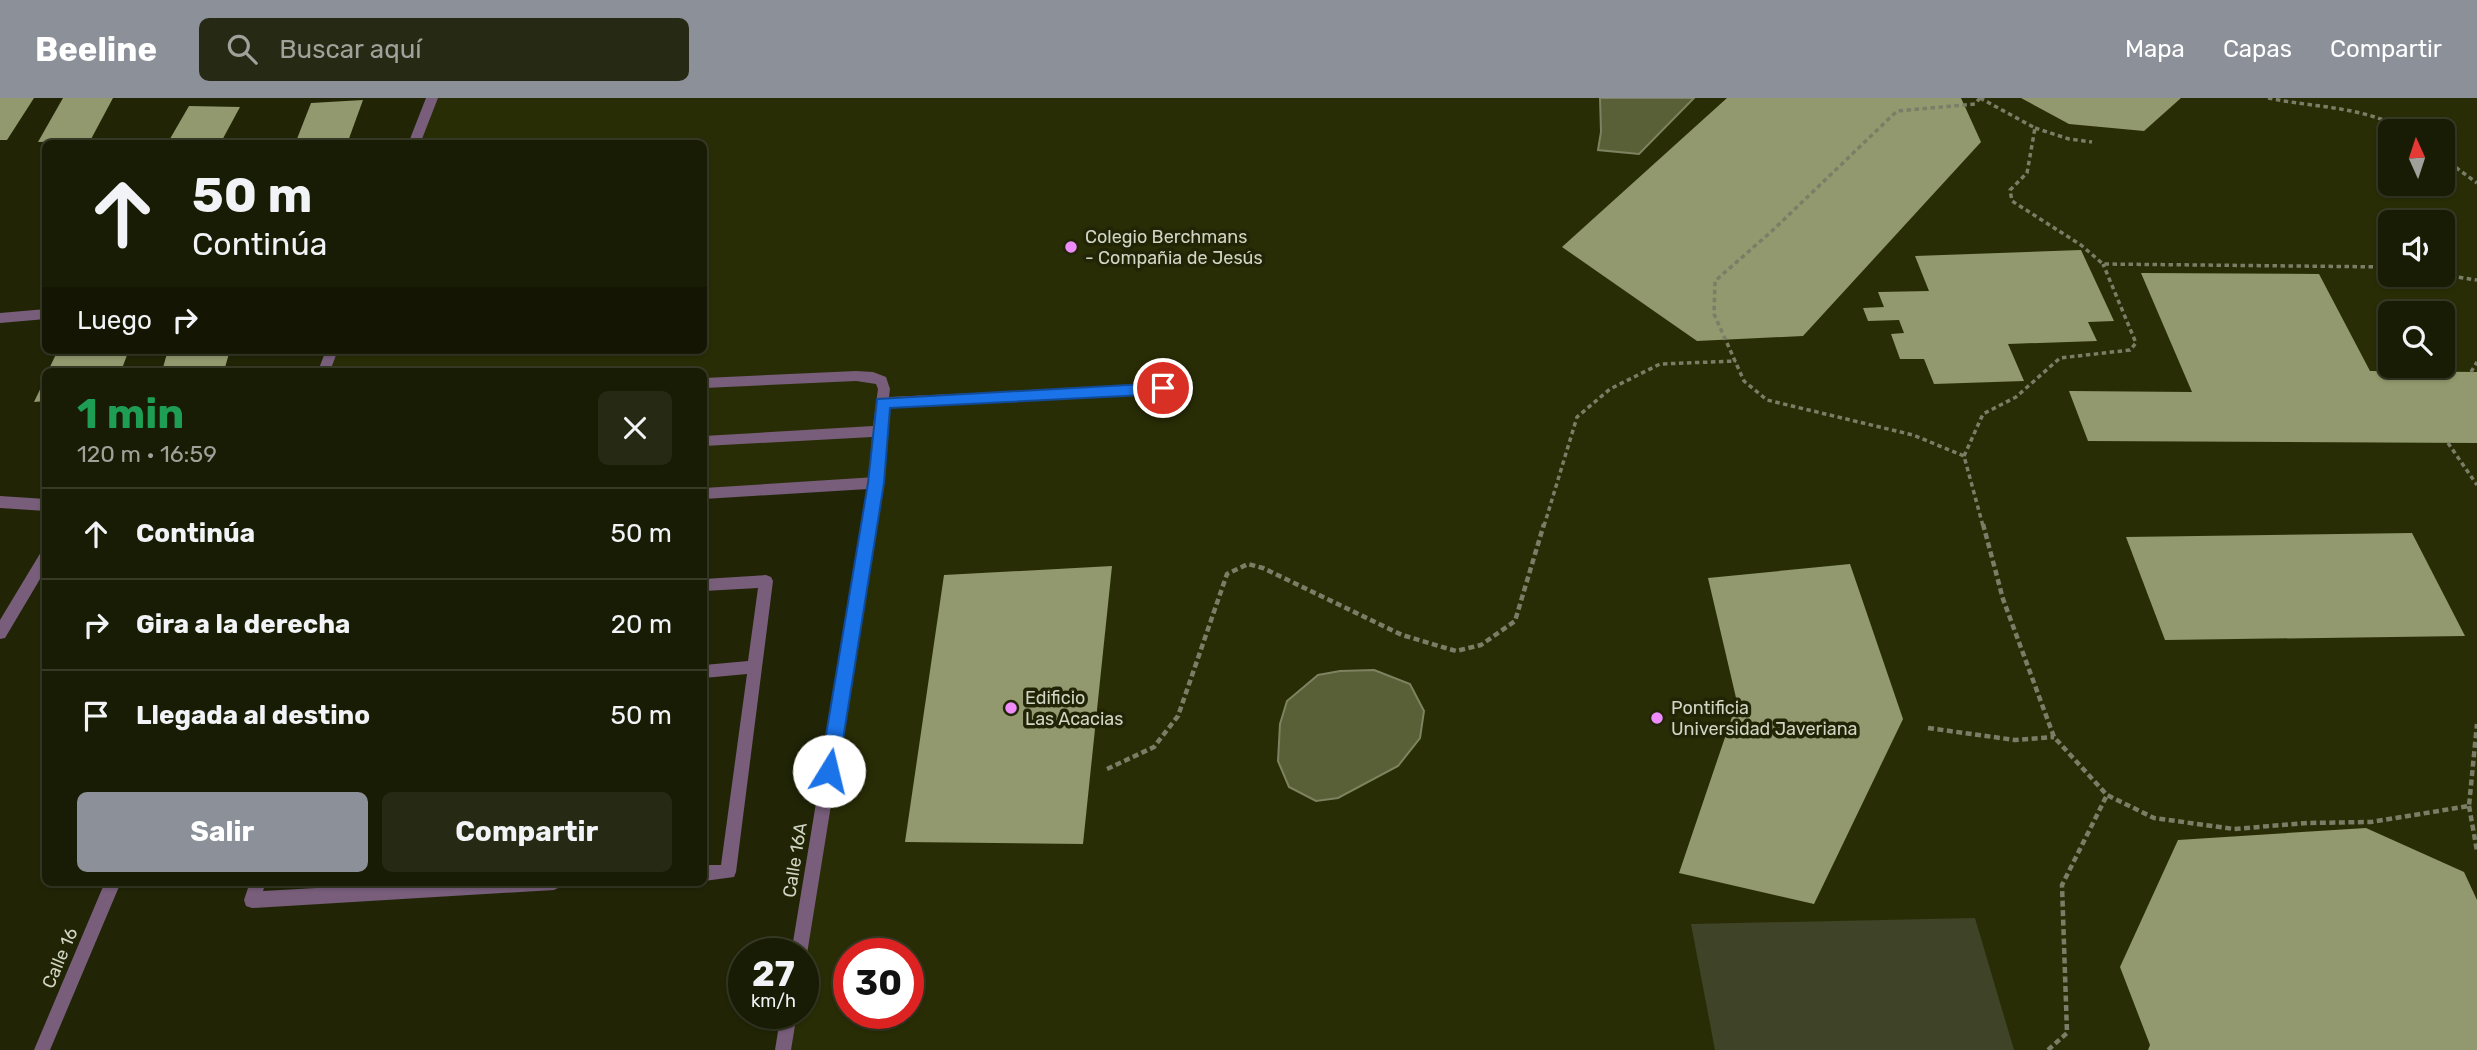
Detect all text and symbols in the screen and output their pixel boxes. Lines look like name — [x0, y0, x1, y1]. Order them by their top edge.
search box — [199, 18, 689, 81]
text: Beeline — [35, 30, 157, 69]
icon: search — [223, 30, 261, 68]
text: Buscar aquí — [279, 34, 422, 65]
text: Mapa — [2125, 35, 2185, 63]
text: Capas — [2223, 35, 2292, 63]
text: Compartir — [2330, 35, 2442, 63]
north arrow — [2378, 119, 2455, 196]
map controls — [2378, 119, 2455, 378]
text: 50 m — [192, 166, 312, 224]
icon: ahead — [77, 168, 168, 259]
button: sound — [2378, 210, 2455, 287]
text: Continúa — [192, 225, 327, 263]
place label: Colegio Berchmans - Compañia de Jesús — [1085, 226, 1263, 269]
marker: Colegio Berchmans - Compañia de Jesús — [1063, 239, 1079, 255]
icon: right — [166, 301, 204, 339]
button: search — [2378, 301, 2455, 378]
text: Luego — [77, 305, 152, 336]
pin — [1133, 358, 1193, 418]
icon: arrive — [1144, 369, 1182, 407]
text: 1 min — [77, 389, 184, 439]
button: close — [598, 391, 672, 465]
text: 120 m · 16:59 — [77, 440, 217, 468]
icon: ahead — [77, 515, 115, 553]
text: Continúa — [136, 518, 255, 549]
text: 50 m — [611, 518, 672, 549]
icon: right — [77, 606, 115, 644]
text: Gira a la derecha — [136, 609, 350, 640]
text: 20 m — [611, 609, 672, 640]
place label: Edificio Las Acacias — [1025, 687, 1123, 730]
icon: arrive — [77, 697, 115, 735]
place label: Pontificia Universidad Javeriana — [1671, 697, 1858, 740]
text: Llegada al destino — [136, 700, 370, 731]
text: 50 m — [611, 700, 672, 731]
marker: Edificio Las Acacias — [1003, 700, 1019, 716]
marker: Pontificia Universidad Javeriana — [1649, 710, 1665, 726]
position arrow — [792, 734, 866, 808]
button: Salir — [77, 792, 368, 872]
button: Compartir — [382, 792, 672, 872]
street label: Calle 16A — [778, 821, 812, 899]
street label: Calle 16 — [37, 924, 83, 992]
speed limit sign: 30 — [833, 938, 924, 1029]
text: 27 — [752, 953, 795, 995]
text: km/h — [751, 990, 796, 1012]

